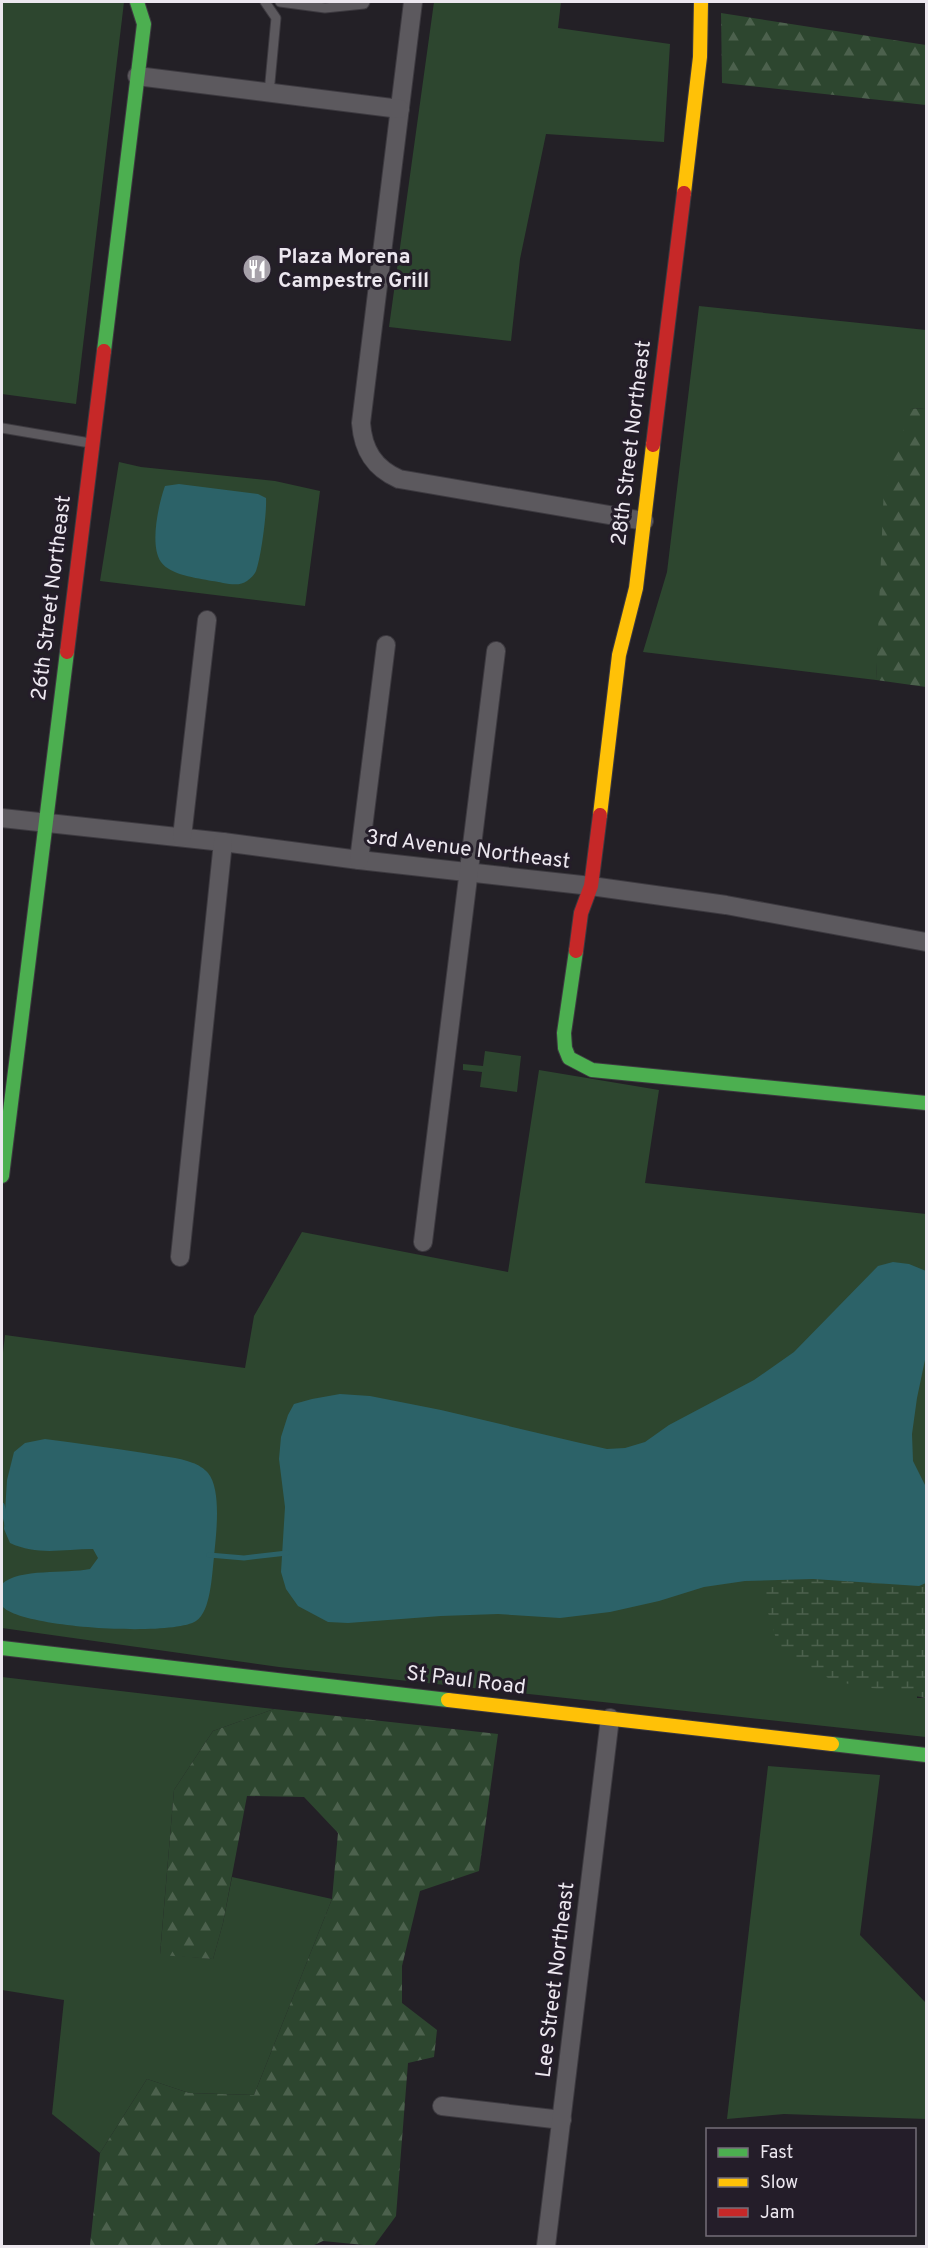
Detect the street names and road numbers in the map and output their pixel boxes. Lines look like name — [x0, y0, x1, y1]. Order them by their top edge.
street label: 28th Street Northeast — [606, 339, 658, 547]
street label: 26th Street Northeast — [26, 494, 78, 702]
street label: 3rd Avenue Northeast — [364, 824, 572, 876]
street label: St Paul Road — [405, 1660, 527, 1702]
street label: Lee Street Northeast — [531, 1881, 581, 2079]

